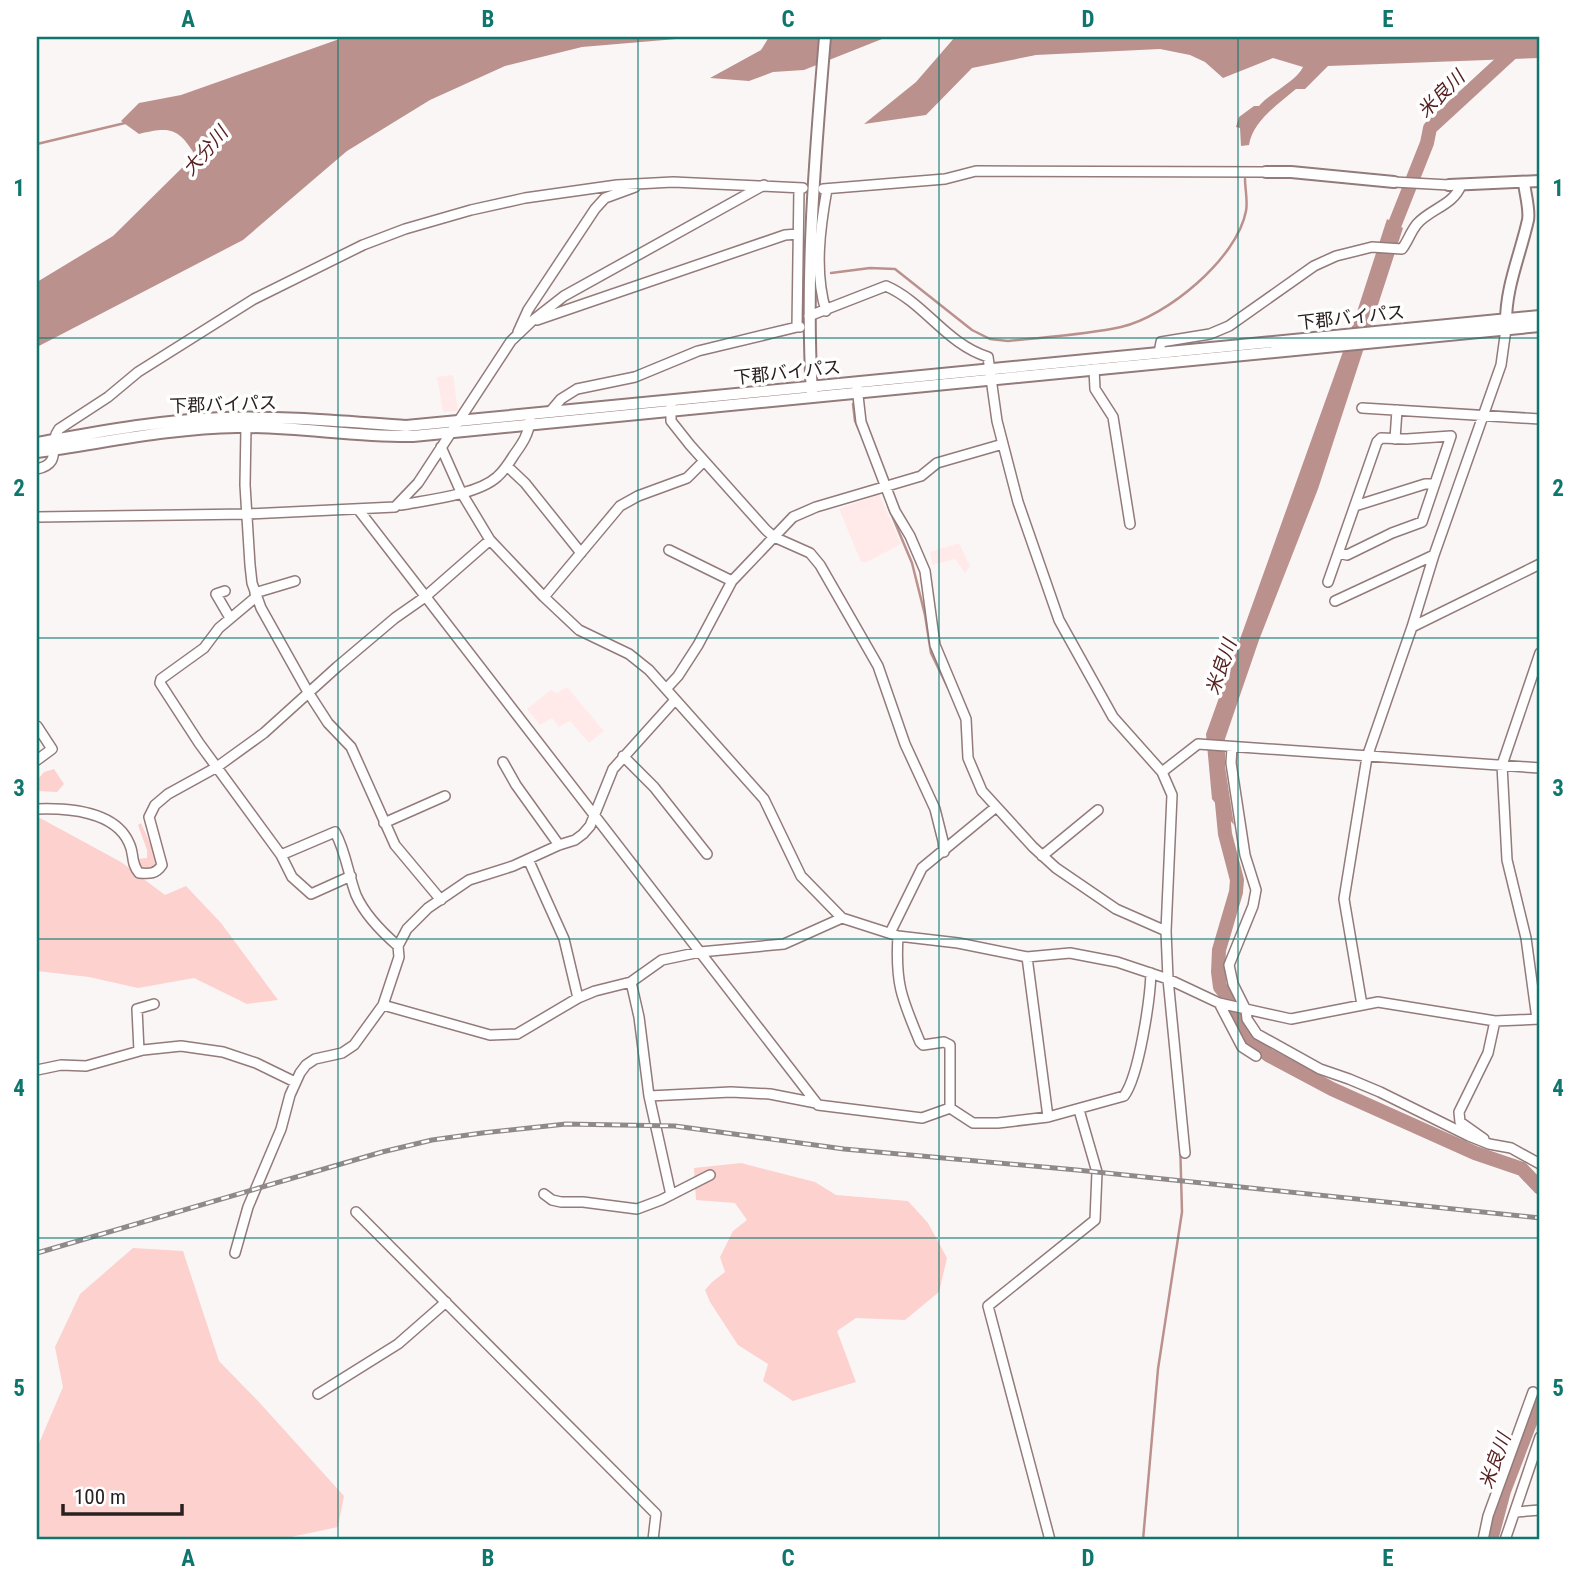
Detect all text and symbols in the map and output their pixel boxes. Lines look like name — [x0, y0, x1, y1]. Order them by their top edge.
text: A — [181, 6, 195, 33]
text: B — [482, 6, 494, 33]
text: C — [781, 6, 795, 33]
text: D — [1082, 6, 1095, 33]
text: E — [1382, 6, 1394, 33]
water label: 米良川 — [1413, 64, 1471, 122]
water label: 大分川 — [178, 120, 234, 180]
text: 1 — [13, 175, 25, 202]
text: 1 — [1552, 175, 1564, 202]
street label: 下郡バイパス — [1296, 301, 1406, 333]
street label: 下郡バイパス — [732, 356, 842, 388]
street label: 下郡バイパス — [169, 392, 277, 416]
text: 2 — [13, 475, 25, 502]
text: 2 — [1552, 475, 1564, 502]
water label: 米良川 — [1201, 634, 1242, 698]
text: 3 — [13, 775, 25, 802]
text: 3 — [1552, 775, 1564, 802]
text: 4 — [13, 1075, 25, 1102]
text: 4 — [1552, 1075, 1564, 1102]
text: 5 — [13, 1375, 25, 1402]
text: 5 — [1552, 1375, 1564, 1402]
water label: 米良川 — [1474, 1428, 1516, 1492]
scale bar — [63, 1472, 182, 1516]
text: 100 m — [74, 1485, 126, 1509]
text: A — [181, 1545, 195, 1572]
text: B — [482, 1545, 494, 1572]
text: C — [781, 1545, 795, 1572]
text: D — [1082, 1545, 1095, 1572]
text: E — [1382, 1545, 1394, 1572]

